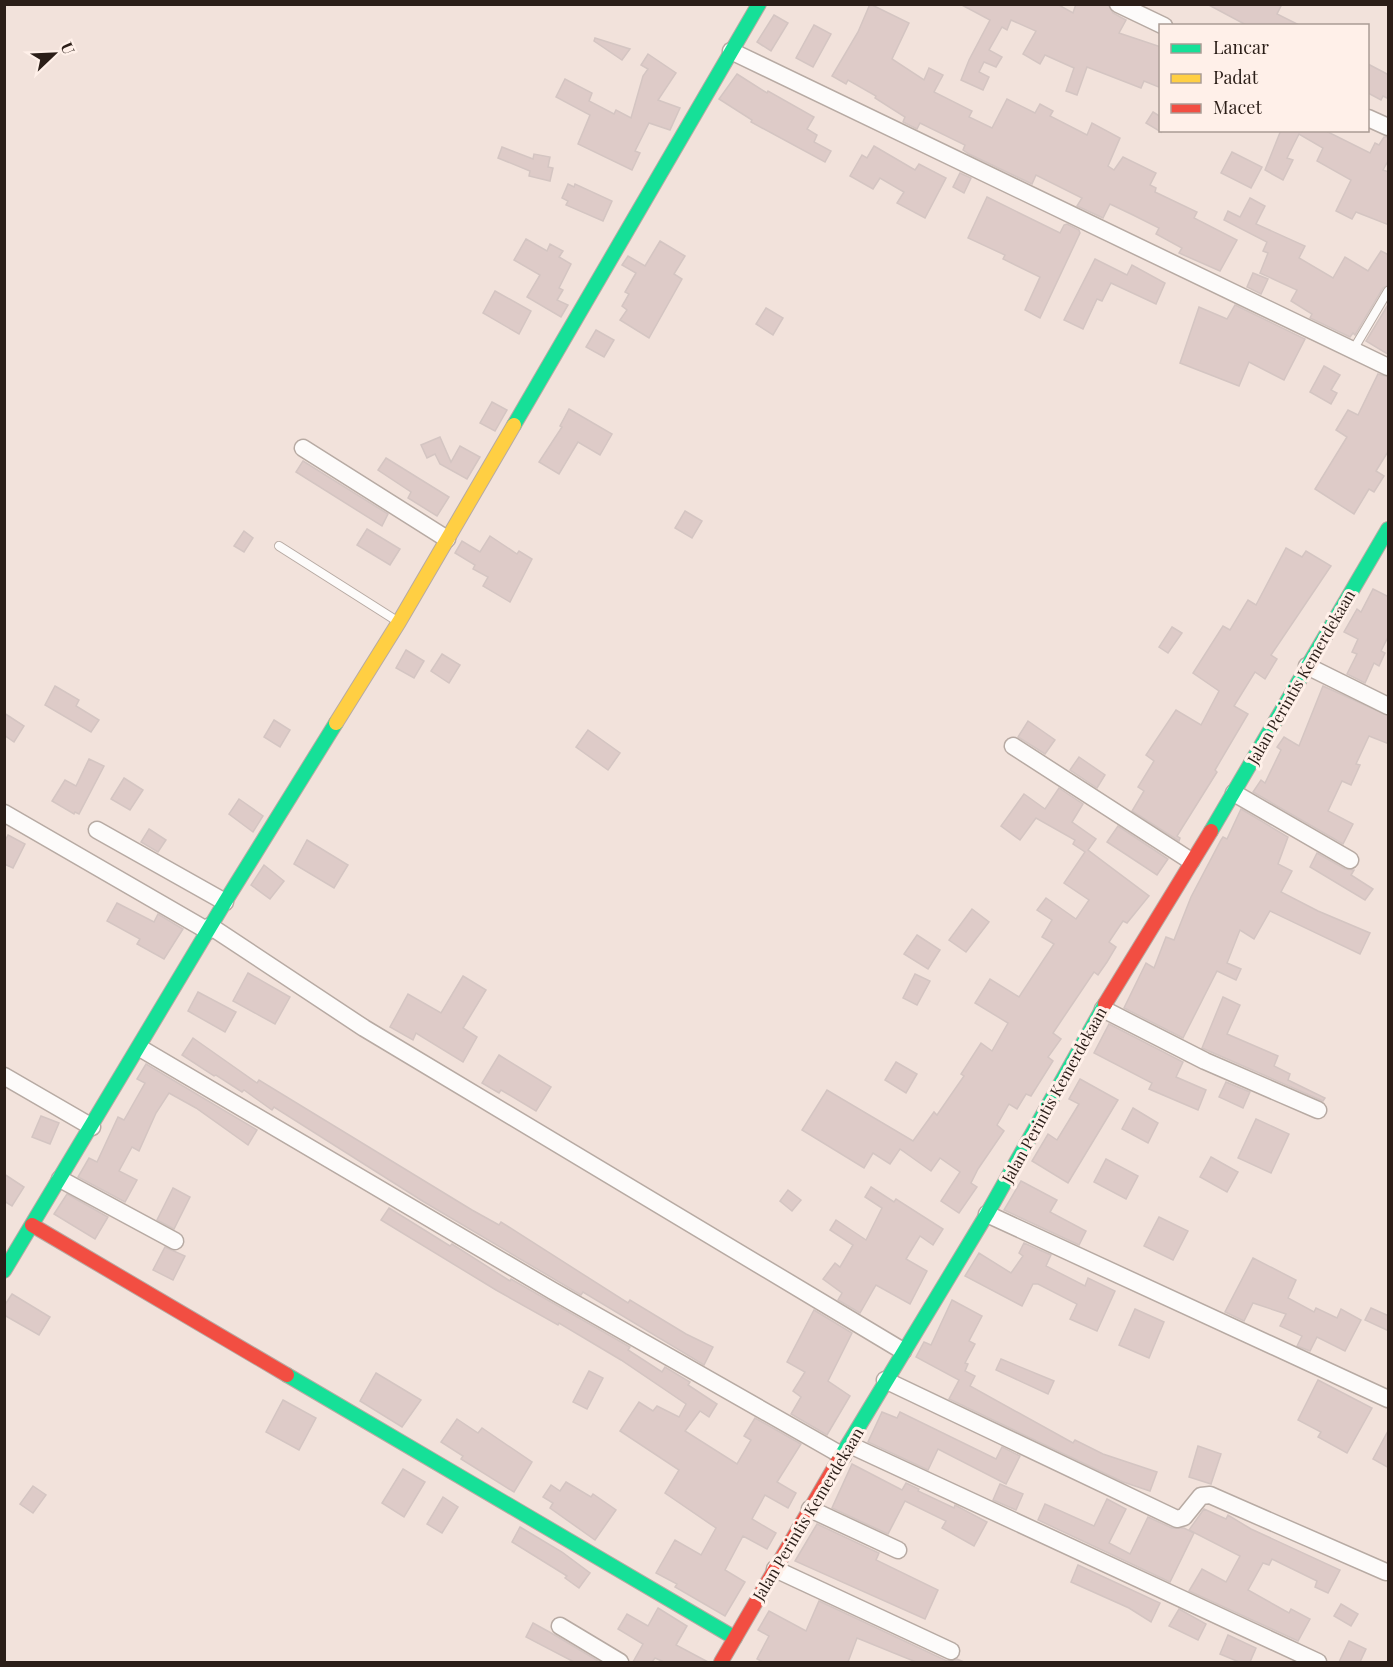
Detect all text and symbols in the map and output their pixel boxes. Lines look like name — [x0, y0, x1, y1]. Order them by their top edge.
north arrow — [24, 24, 84, 84]
legend — [1159, 24, 1369, 132]
text: Lancar — [1213, 35, 1269, 59]
text: U — [56, 39, 80, 57]
text: Padat — [1213, 65, 1259, 89]
text: Macet — [1213, 95, 1262, 119]
street label: Jalan Perintis Kemerdekaan — [1241, 585, 1359, 769]
street label: Jalan Perintis Kemerdekaan — [996, 1003, 1111, 1187]
street label: Jalan Perintis Kemerdekaan — [747, 1423, 868, 1605]

